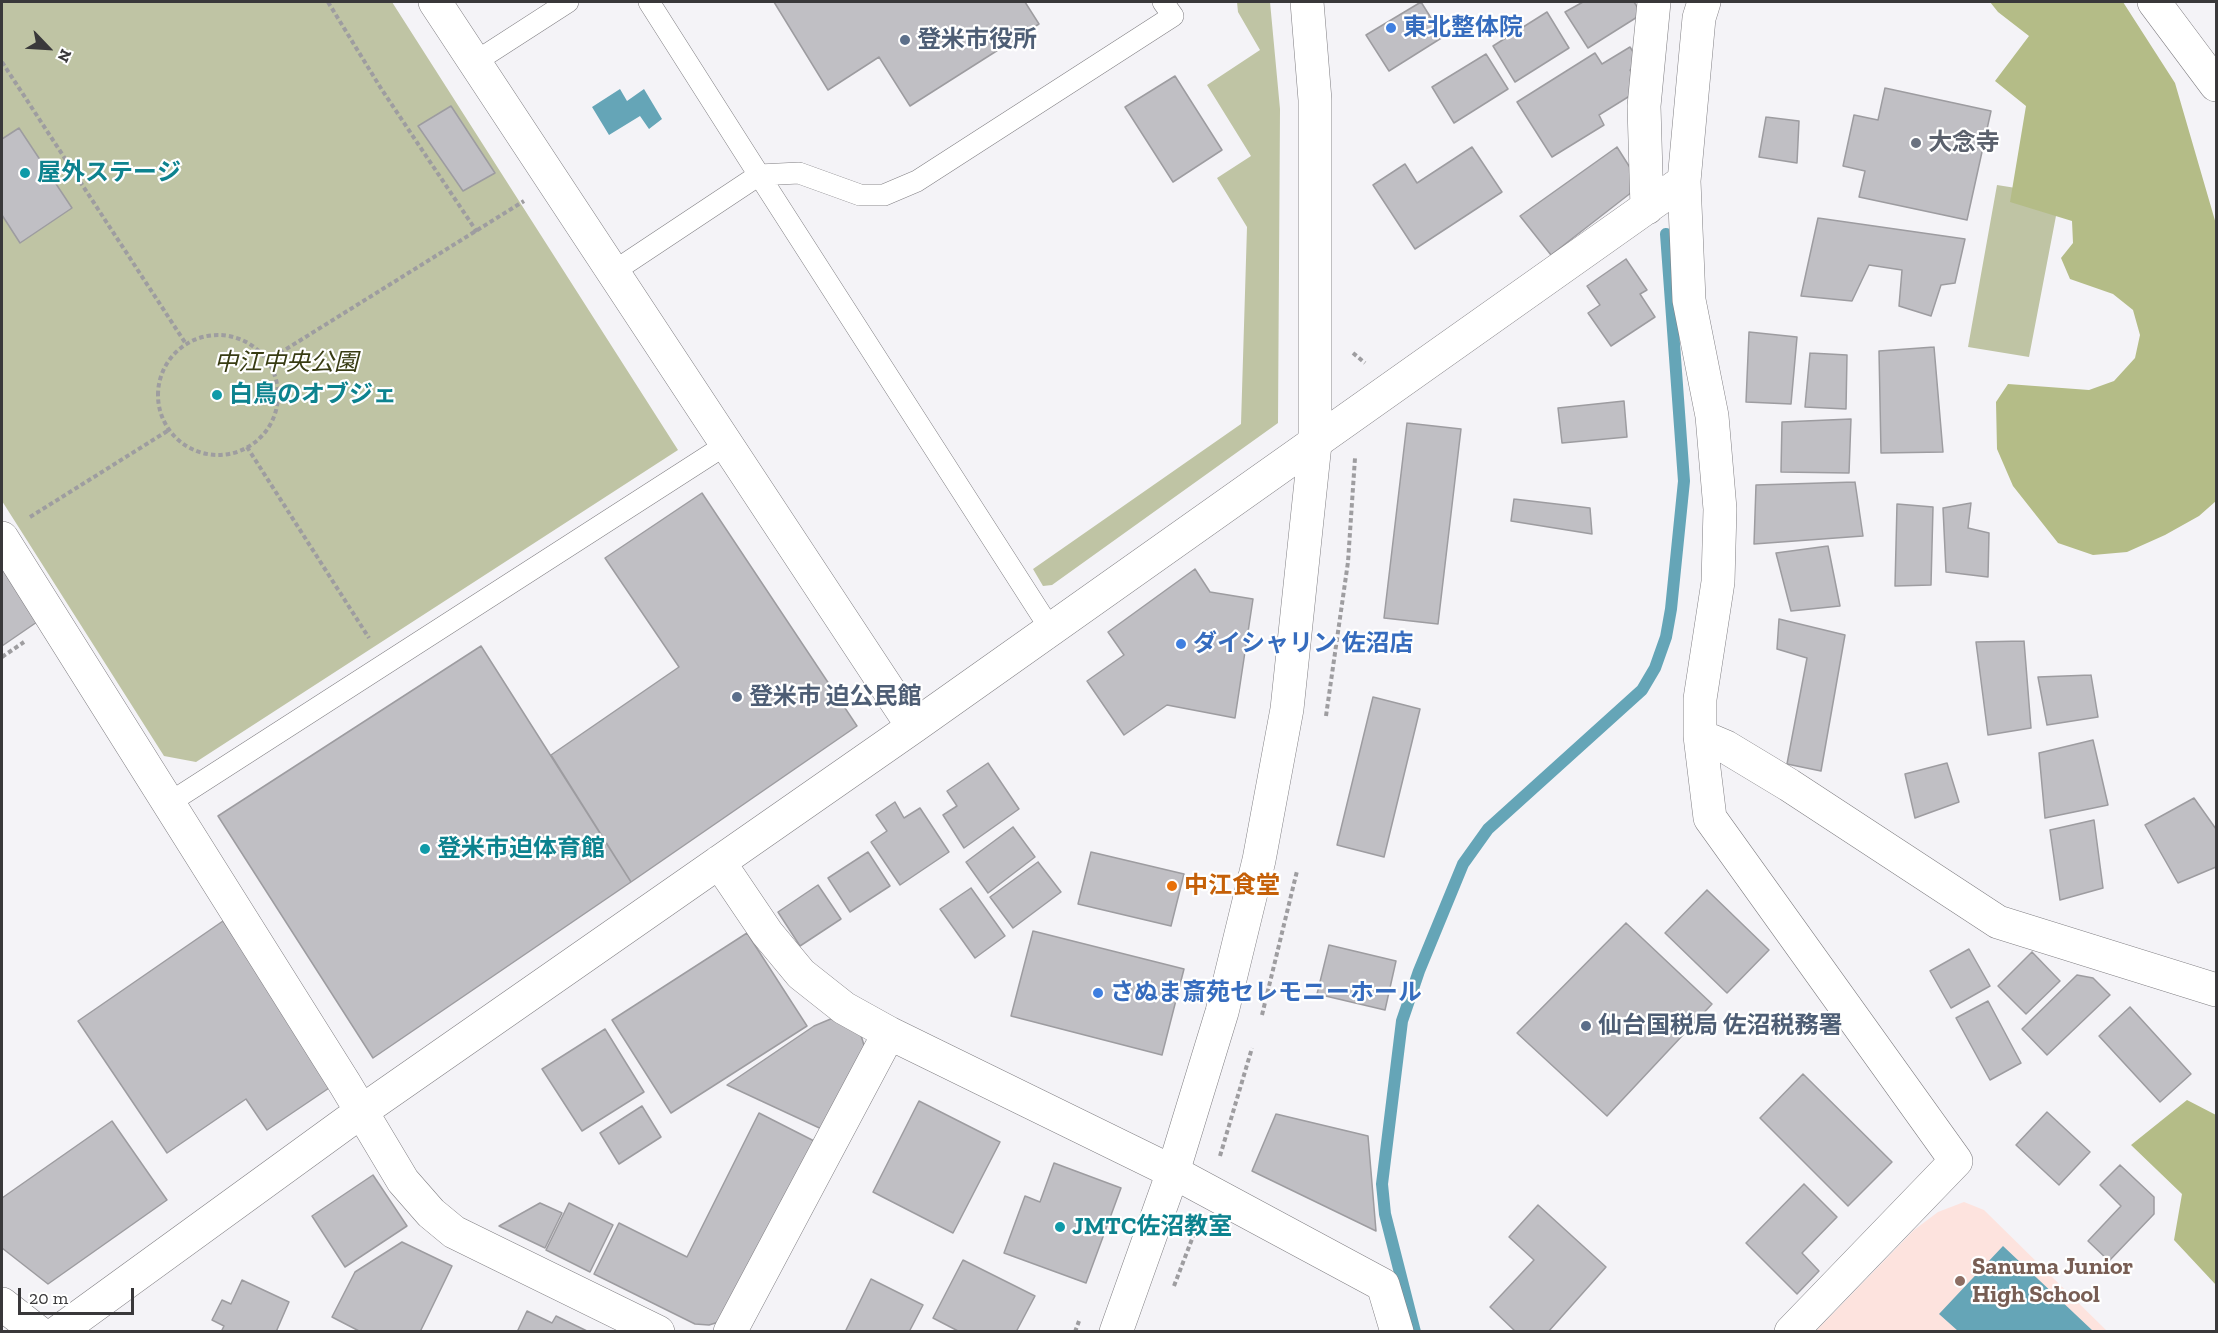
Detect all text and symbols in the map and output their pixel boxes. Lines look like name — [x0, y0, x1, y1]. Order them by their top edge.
place label: 東北整体院 — [1403, 14, 1523, 42]
north arrow — [18, 18, 78, 78]
marker: 東北整体院 — [1384, 21, 1398, 35]
place label: 登米市役所 — [917, 26, 1037, 54]
marker: 登米市役所 — [898, 33, 912, 47]
text: N — [54, 46, 76, 65]
place label: 大念寺 — [1928, 129, 2000, 157]
marker: 大念寺 — [1909, 136, 1923, 150]
place label: 屋外ステージ — [37, 159, 181, 187]
marker: 屋外ステージ — [18, 166, 32, 180]
park label: 中江中央公園 — [214, 349, 358, 377]
place label: 白鳥のオブジェ — [229, 381, 397, 409]
marker: 白鳥のオブジェ — [210, 388, 224, 402]
place label: ダイシャリン 佐沼店 — [1193, 630, 1413, 658]
marker: ダイシャリン 佐沼店 — [1174, 637, 1188, 651]
place label: 登米市 迫公民館 — [749, 683, 921, 711]
marker: 登米市 迫公民館 — [730, 690, 744, 704]
place label: 登米市迫体育館 — [437, 835, 605, 863]
marker: 登米市迫体育館 — [418, 842, 432, 856]
place label: 中江食堂 — [1184, 872, 1280, 900]
marker: 中江食堂 — [1165, 879, 1179, 893]
place label: さぬま斎苑セレモニーホール — [1110, 979, 1422, 1007]
marker: さぬま斎苑セレモニーホール — [1091, 986, 1105, 1000]
place label: 仙台国税局 佐沼税務署 — [1598, 1012, 1842, 1040]
marker: 仙台国税局 佐沼税務署 — [1579, 1019, 1593, 1033]
place label: JMTC佐沼教室 — [1072, 1213, 1232, 1241]
marker: JMTC佐沼教室 — [1053, 1220, 1067, 1234]
place label: Sanuma Junior High School — [1972, 1253, 2133, 1309]
marker: Sanuma Junior High School — [1953, 1274, 1967, 1288]
scale bar — [21, 1276, 136, 1314]
text: 20 m — [29, 1287, 68, 1309]

